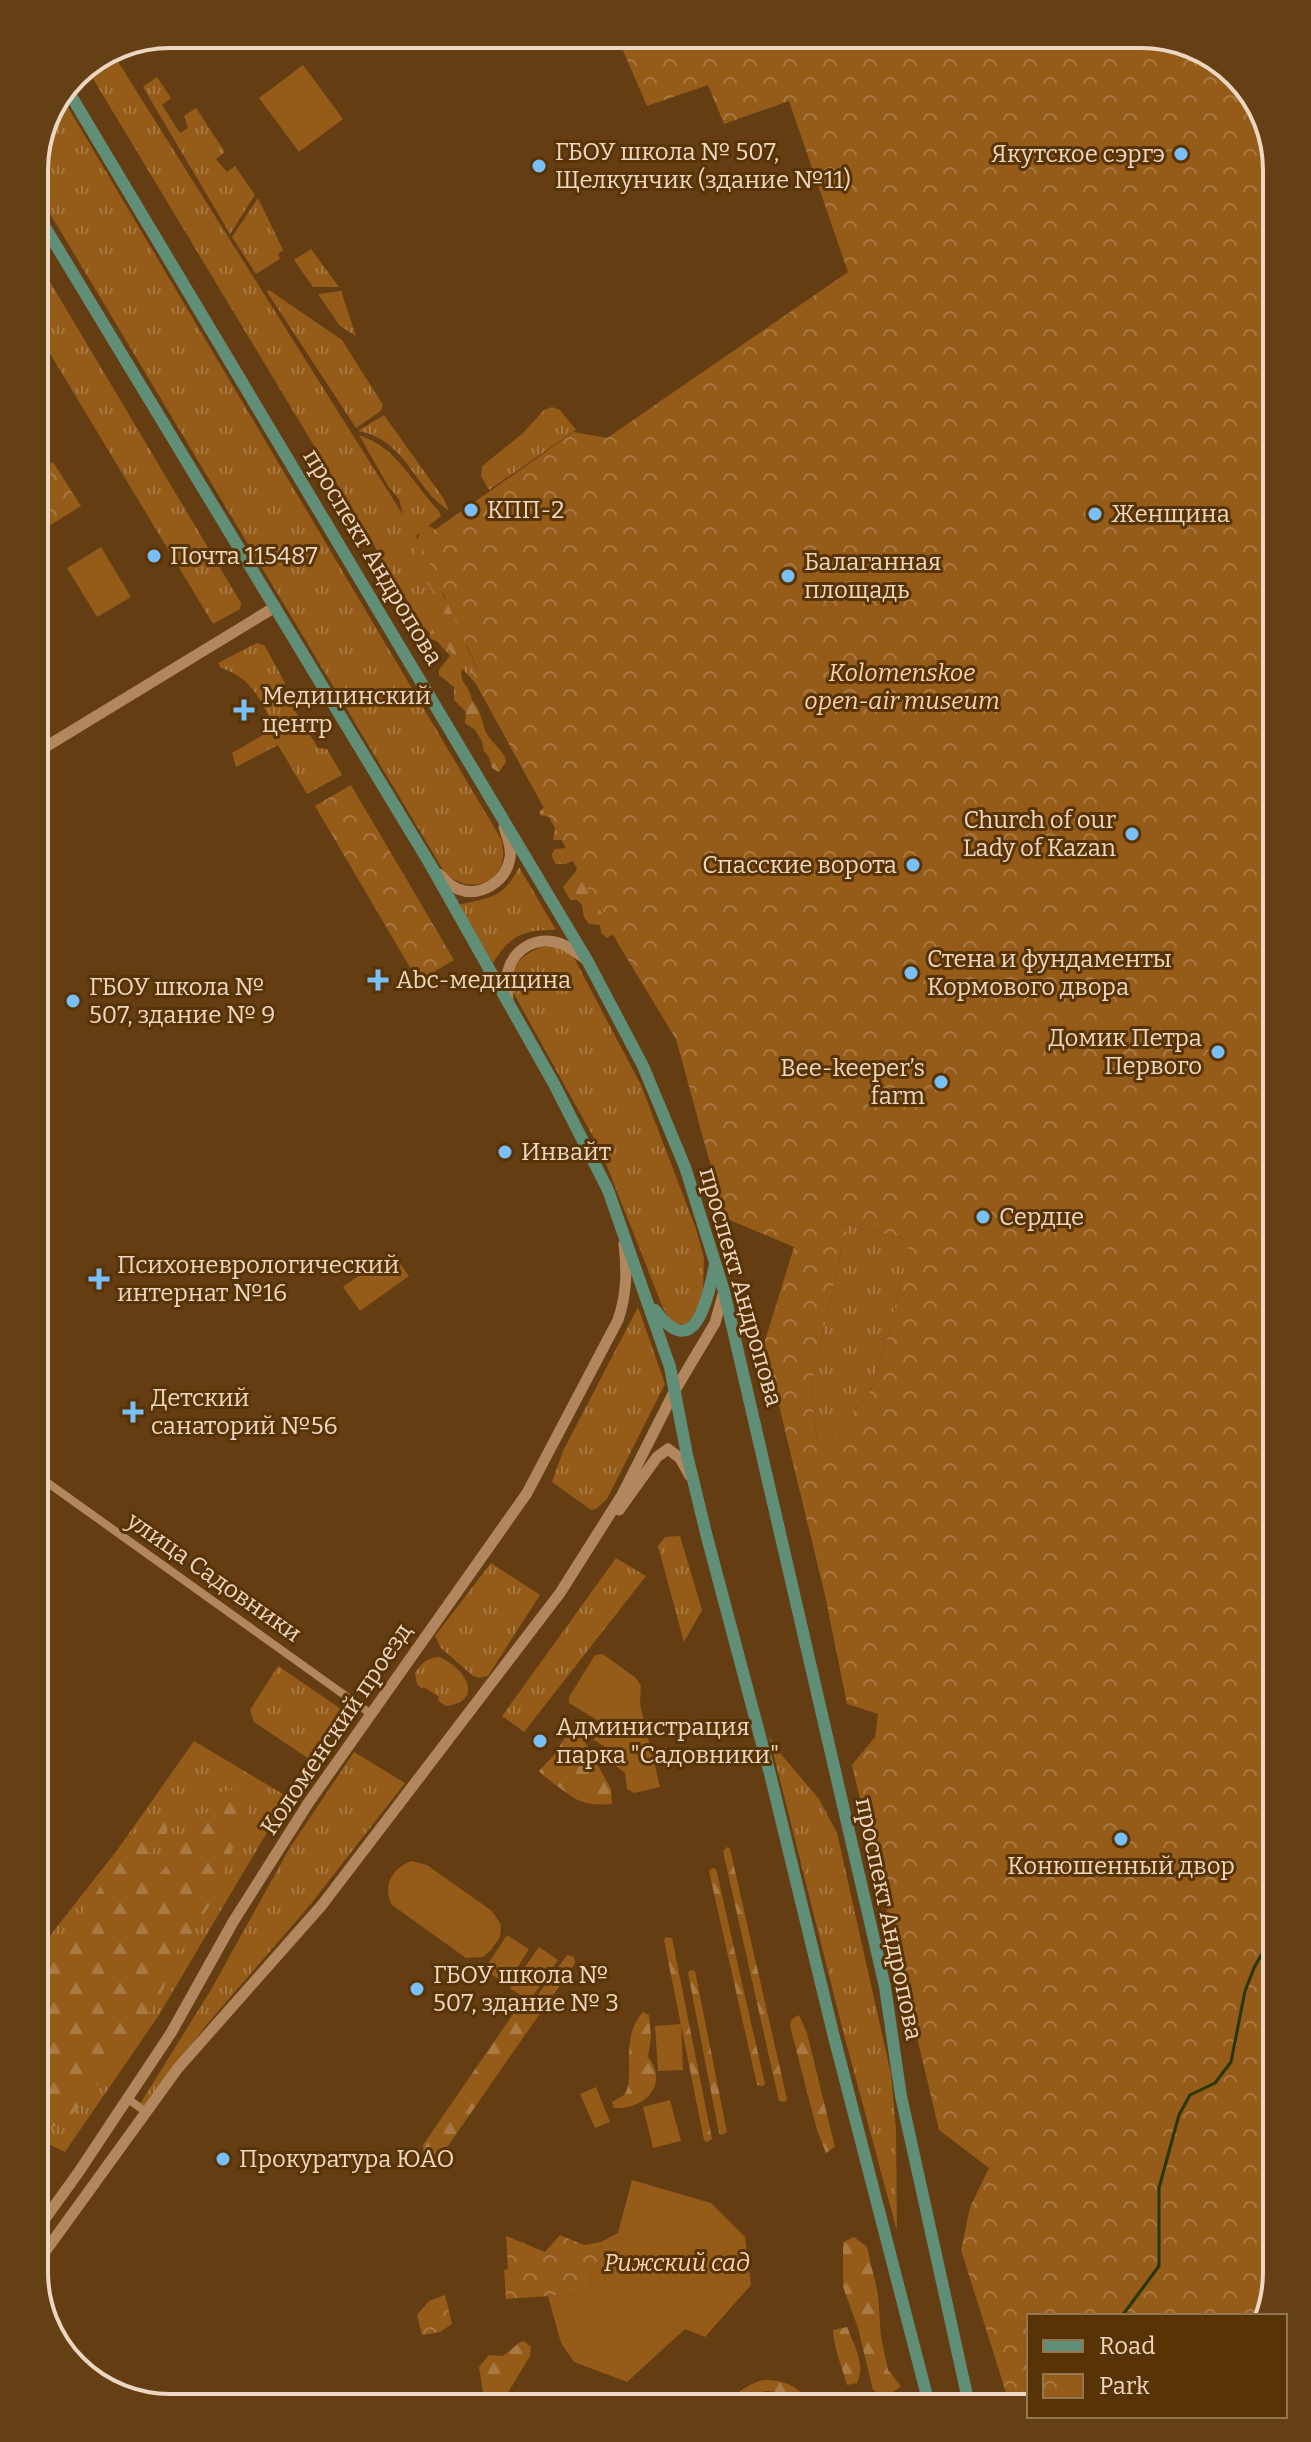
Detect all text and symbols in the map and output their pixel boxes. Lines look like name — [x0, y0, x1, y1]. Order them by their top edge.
place label: ГБОУ школа № 507, Щелкунчик (здание №11) — [555, 138, 851, 194]
place label: Якутское сэргэ — [991, 140, 1165, 168]
marker: Якутское сэргэ — [1172, 145, 1190, 163]
marker: ГБОУ школа № 507, Щелкунчик (здание №11) — [530, 157, 548, 175]
street label: проспект Андропова — [297, 444, 449, 670]
place label: КПП-2 — [487, 496, 564, 524]
place label: Женщина — [1111, 500, 1230, 528]
marker: КПП-2 — [462, 501, 480, 519]
marker: Женщина — [1086, 505, 1104, 523]
place label: Почта 115487 — [170, 542, 318, 570]
marker: Почта 115487 — [145, 547, 163, 565]
place label: Балаганная площадь — [804, 548, 941, 604]
marker: Балаганная площадь — [779, 567, 797, 585]
park label: Kolomenskoe open-air museum — [804, 659, 1000, 715]
place label: Медицинский центр — [262, 682, 431, 738]
marker: Медицинский центр — [233, 699, 255, 721]
place label: Church of our Lady of Kazan — [963, 806, 1116, 862]
marker: Church of our Lady of Kazan — [1123, 825, 1141, 843]
place label: Спасские ворота — [702, 851, 897, 879]
marker: Спасские ворота — [904, 856, 922, 874]
place label: Стена и фундаменты Кормового двора — [927, 945, 1172, 1001]
marker: Стена и фундаменты Кормового двора — [902, 964, 920, 982]
place label: Abc-медицина — [396, 966, 571, 994]
marker: Abc-медицина — [367, 969, 389, 991]
place label: ГБОУ школа № 507, здание № 9 — [89, 973, 275, 1029]
marker: ГБОУ школа № 507, здание № 9 — [64, 992, 82, 1010]
place label: Домик Петра Первого — [1048, 1024, 1202, 1080]
marker: Домик Петра Первого — [1209, 1043, 1227, 1061]
place label: Bee-keeper’s farm — [780, 1054, 925, 1110]
marker: Bee-keeper’s farm — [932, 1073, 950, 1091]
place label: Инвайт — [521, 1138, 611, 1166]
marker: Инвайт — [496, 1143, 514, 1161]
street label: проспект Андропова — [694, 1164, 788, 1410]
place label: Сердце — [999, 1203, 1084, 1231]
marker: Сердце — [974, 1208, 992, 1226]
place label: Психоневрологический интернат №16 — [117, 1251, 399, 1307]
marker: Психоневрологический интернат №16 — [88, 1268, 110, 1290]
place label: Детский санаторий №56 — [151, 1384, 338, 1440]
marker: Детский санаторий №56 — [122, 1401, 144, 1423]
street label: улица Садовники — [121, 1506, 307, 1648]
street label: Коломенский проезд — [255, 1618, 417, 1840]
place label: Администрация парка "Садовники" — [556, 1713, 779, 1769]
marker: Администрация парка "Садовники" — [531, 1732, 549, 1750]
street label: проспект Андропова — [850, 1795, 928, 2043]
marker: Конюшенный двор — [1112, 1830, 1130, 1848]
place label: Конюшенный двор — [1007, 1852, 1235, 1880]
place label: ГБОУ школа № 507, здание № 3 — [433, 1961, 619, 2017]
marker: ГБОУ школа № 507, здание № 3 — [408, 1980, 426, 1998]
place label: Прокуратура ЮАО — [239, 2145, 454, 2173]
marker: Прокуратура ЮАО — [214, 2150, 232, 2168]
park label: Рижский сад — [604, 2249, 750, 2277]
legend — [1027, 2314, 1287, 2418]
text: Road — [1099, 2332, 1155, 2360]
text: Park — [1099, 2372, 1150, 2400]

